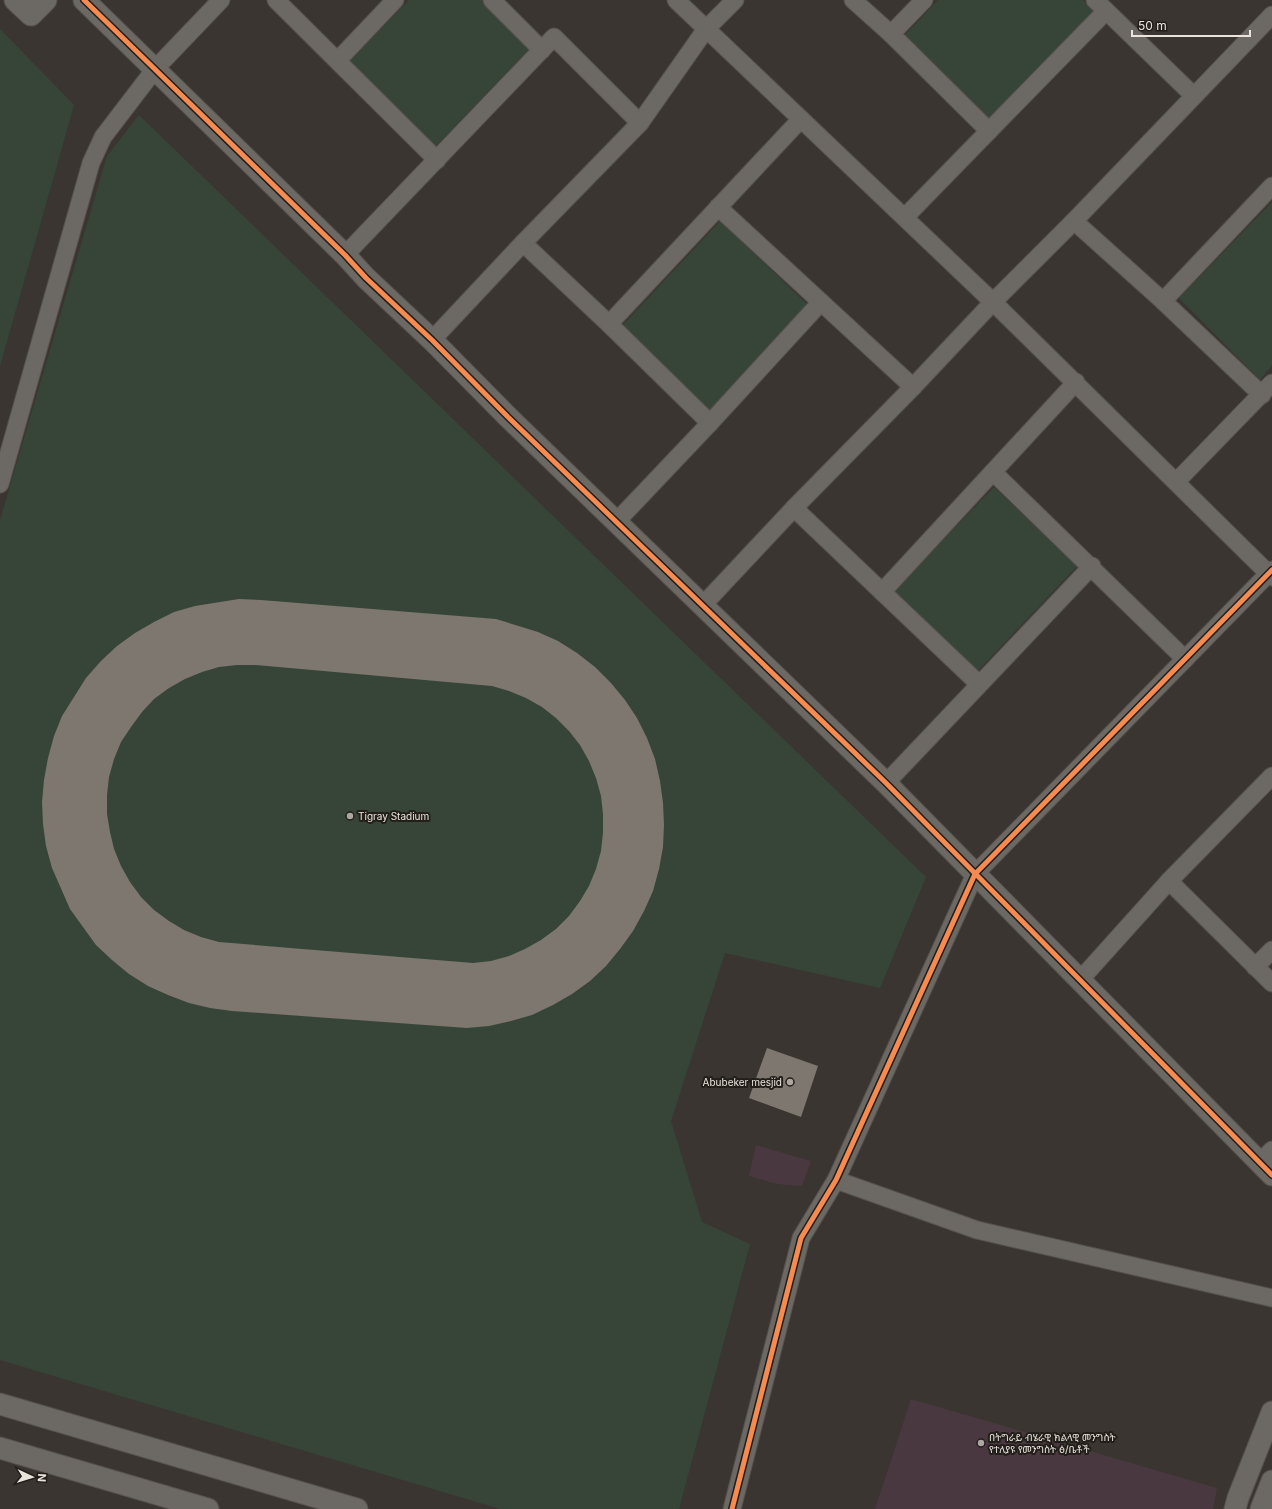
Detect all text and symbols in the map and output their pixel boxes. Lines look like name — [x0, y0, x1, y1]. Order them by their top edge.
scale bar — [1132, 12, 1250, 38]
text: 50 m — [1138, 18, 1167, 33]
place label: Tigray Stadium — [358, 810, 429, 822]
marker: Tigray Stadium — [345, 811, 355, 821]
place label: Abubeker mesjid — [703, 1076, 782, 1088]
marker: Abubeker mesjid — [785, 1077, 795, 1087]
place label: በትግራይ ብሄራዊ ክልላዊ መንግስት የተለያዩ የመንግስት ፅ/ቤቶች — [989, 1431, 1116, 1455]
marker: በትግራይ ብሄራዊ ክልላዊ መንግስት የተለያዩ የመንግስት ፅ/ቤቶች — [976, 1438, 986, 1448]
north arrow — [12, 1457, 52, 1497]
text: N — [35, 1473, 49, 1482]

